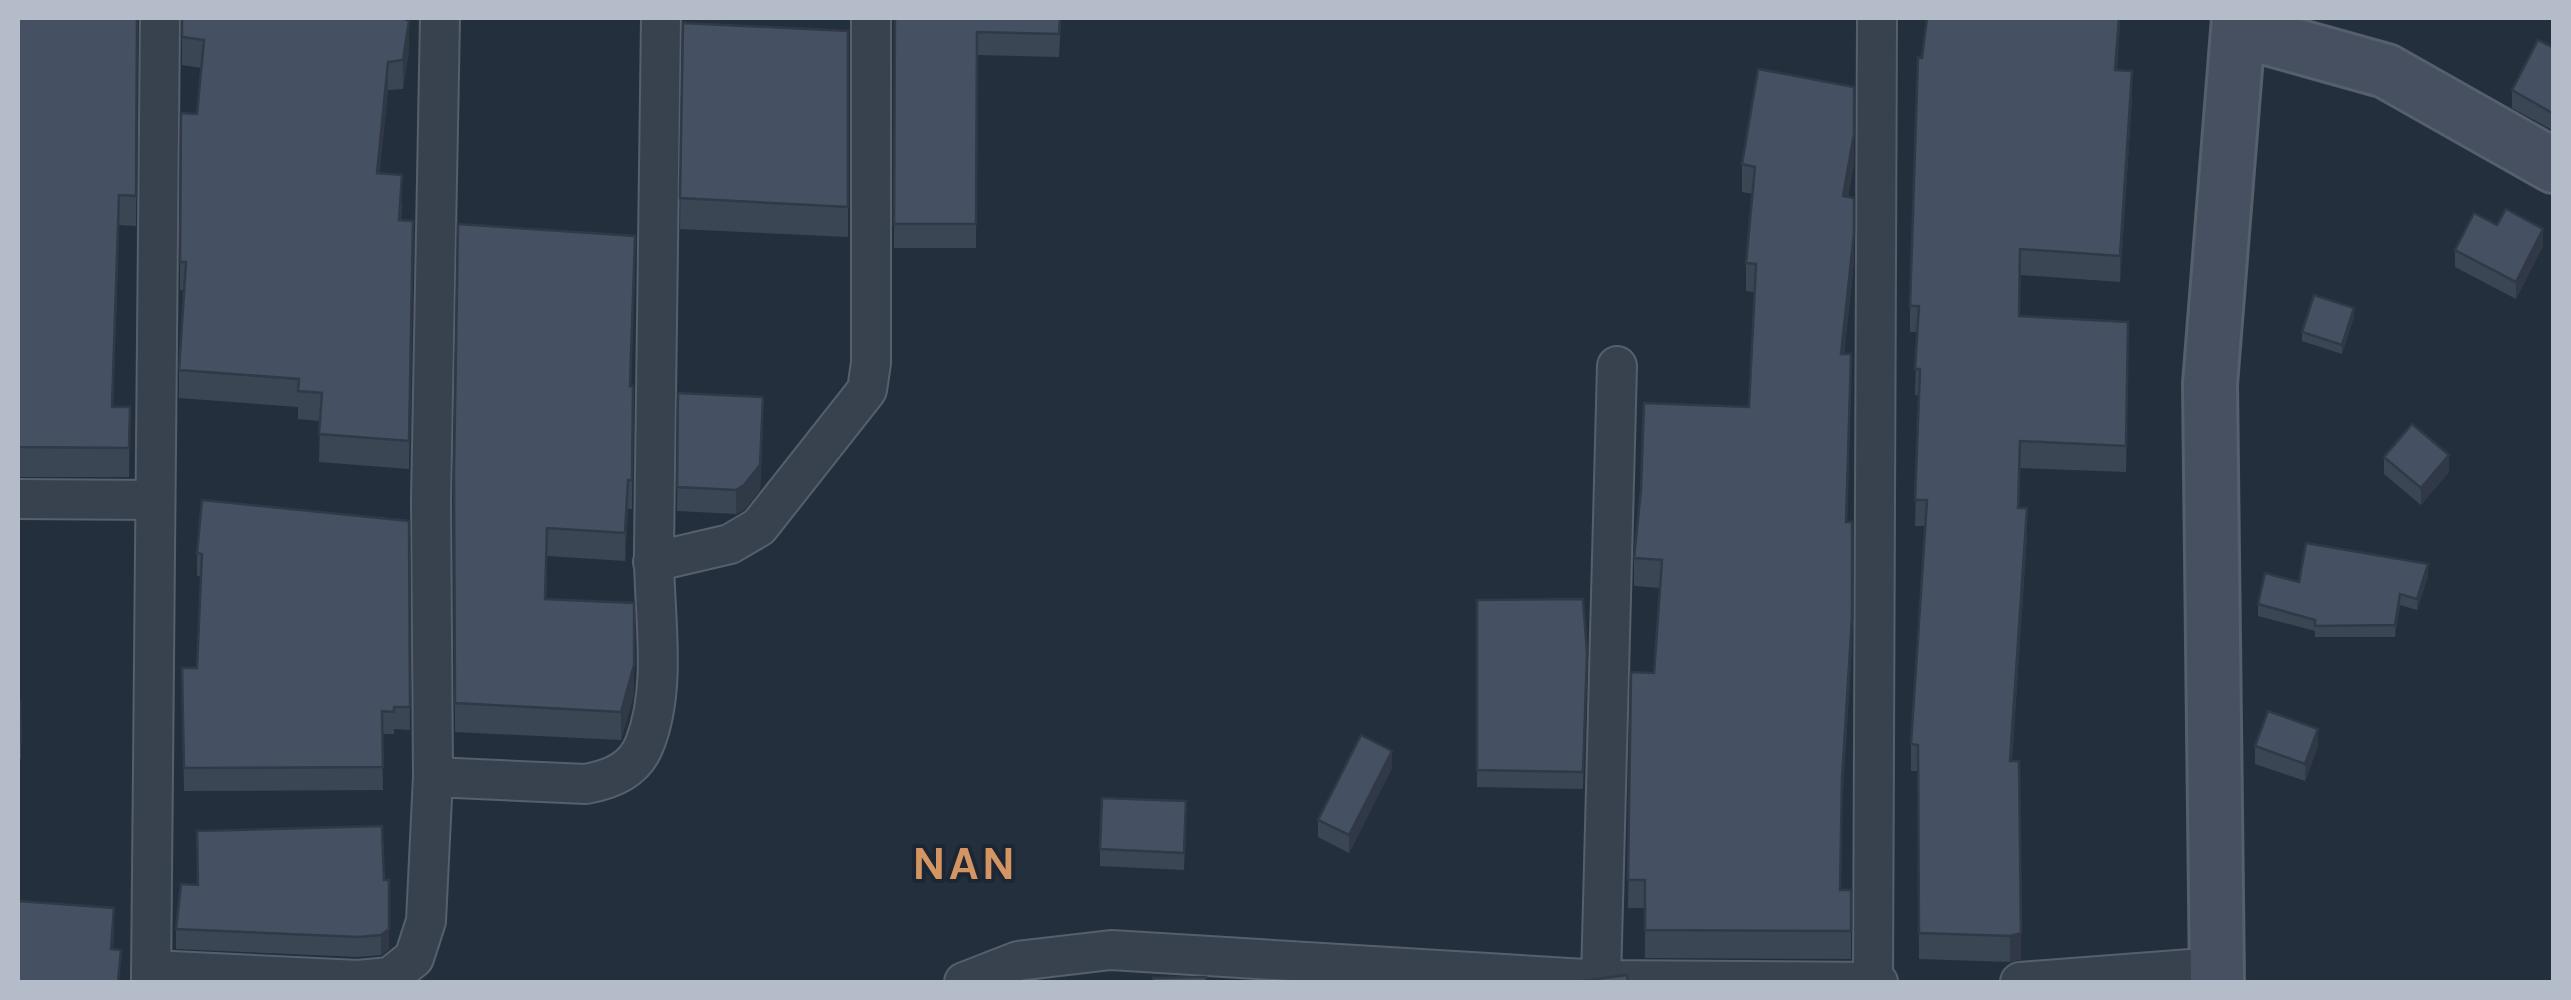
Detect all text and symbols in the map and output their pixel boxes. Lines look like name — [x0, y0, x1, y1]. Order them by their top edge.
district label: NAN — [912, 835, 1018, 891]

